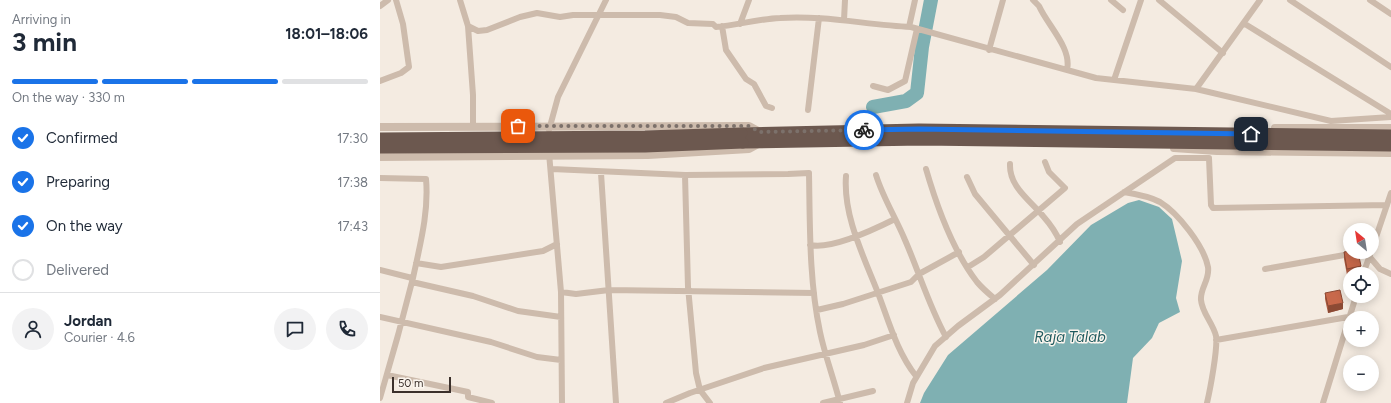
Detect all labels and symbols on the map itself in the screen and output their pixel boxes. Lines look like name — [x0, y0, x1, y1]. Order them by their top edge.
pin — [501, 109, 535, 143]
courier — [844, 110, 884, 150]
pin — [1234, 117, 1268, 151]
north arrow — [1343, 223, 1379, 259]
water label: Raja Talab — [1034, 328, 1106, 346]
scale bar — [392, 375, 451, 394]

